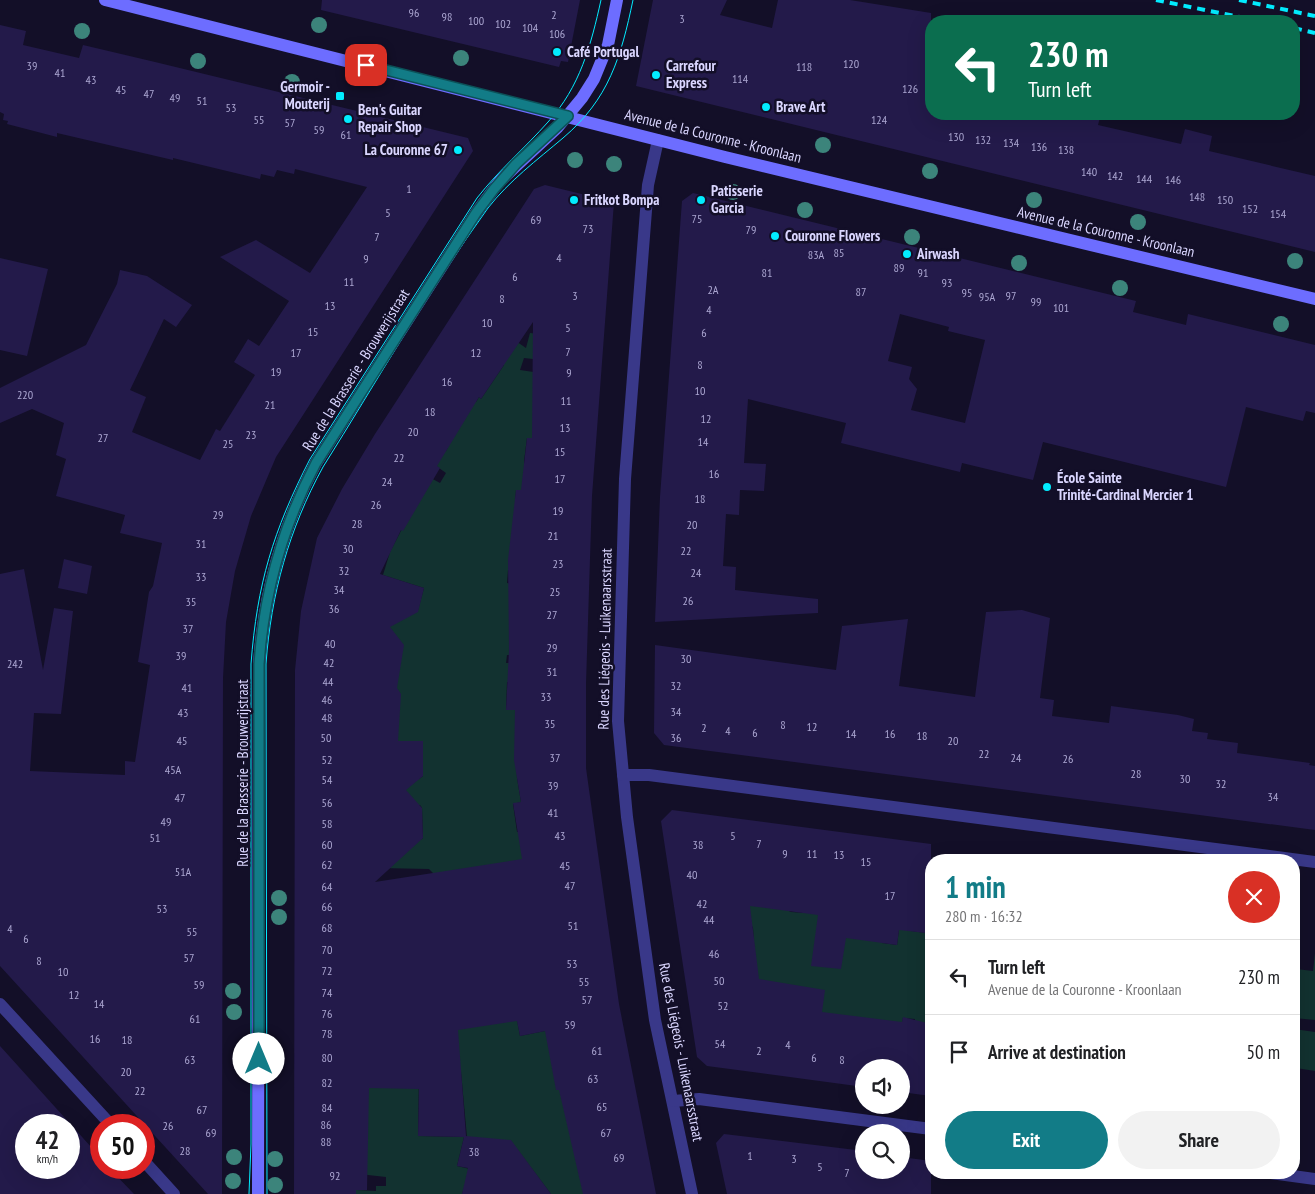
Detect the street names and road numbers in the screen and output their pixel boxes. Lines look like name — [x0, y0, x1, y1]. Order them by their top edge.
street label: Avenue de la Couronne - Kroonlaan — [623, 104, 803, 167]
street label: Avenue de la Couronne - Kroonlaan — [1016, 202, 1197, 261]
street label: Rue de la Brasserie - Brouwerijstraat — [298, 285, 413, 454]
street label: Rue des Liégeois - Luikenaarsstraat — [593, 548, 616, 730]
street label: Rue de la Brasserie - Brouwerijstraat — [233, 679, 252, 867]
street label: Rue des Liégeois - Luikenaarsstraat — [655, 961, 708, 1143]

